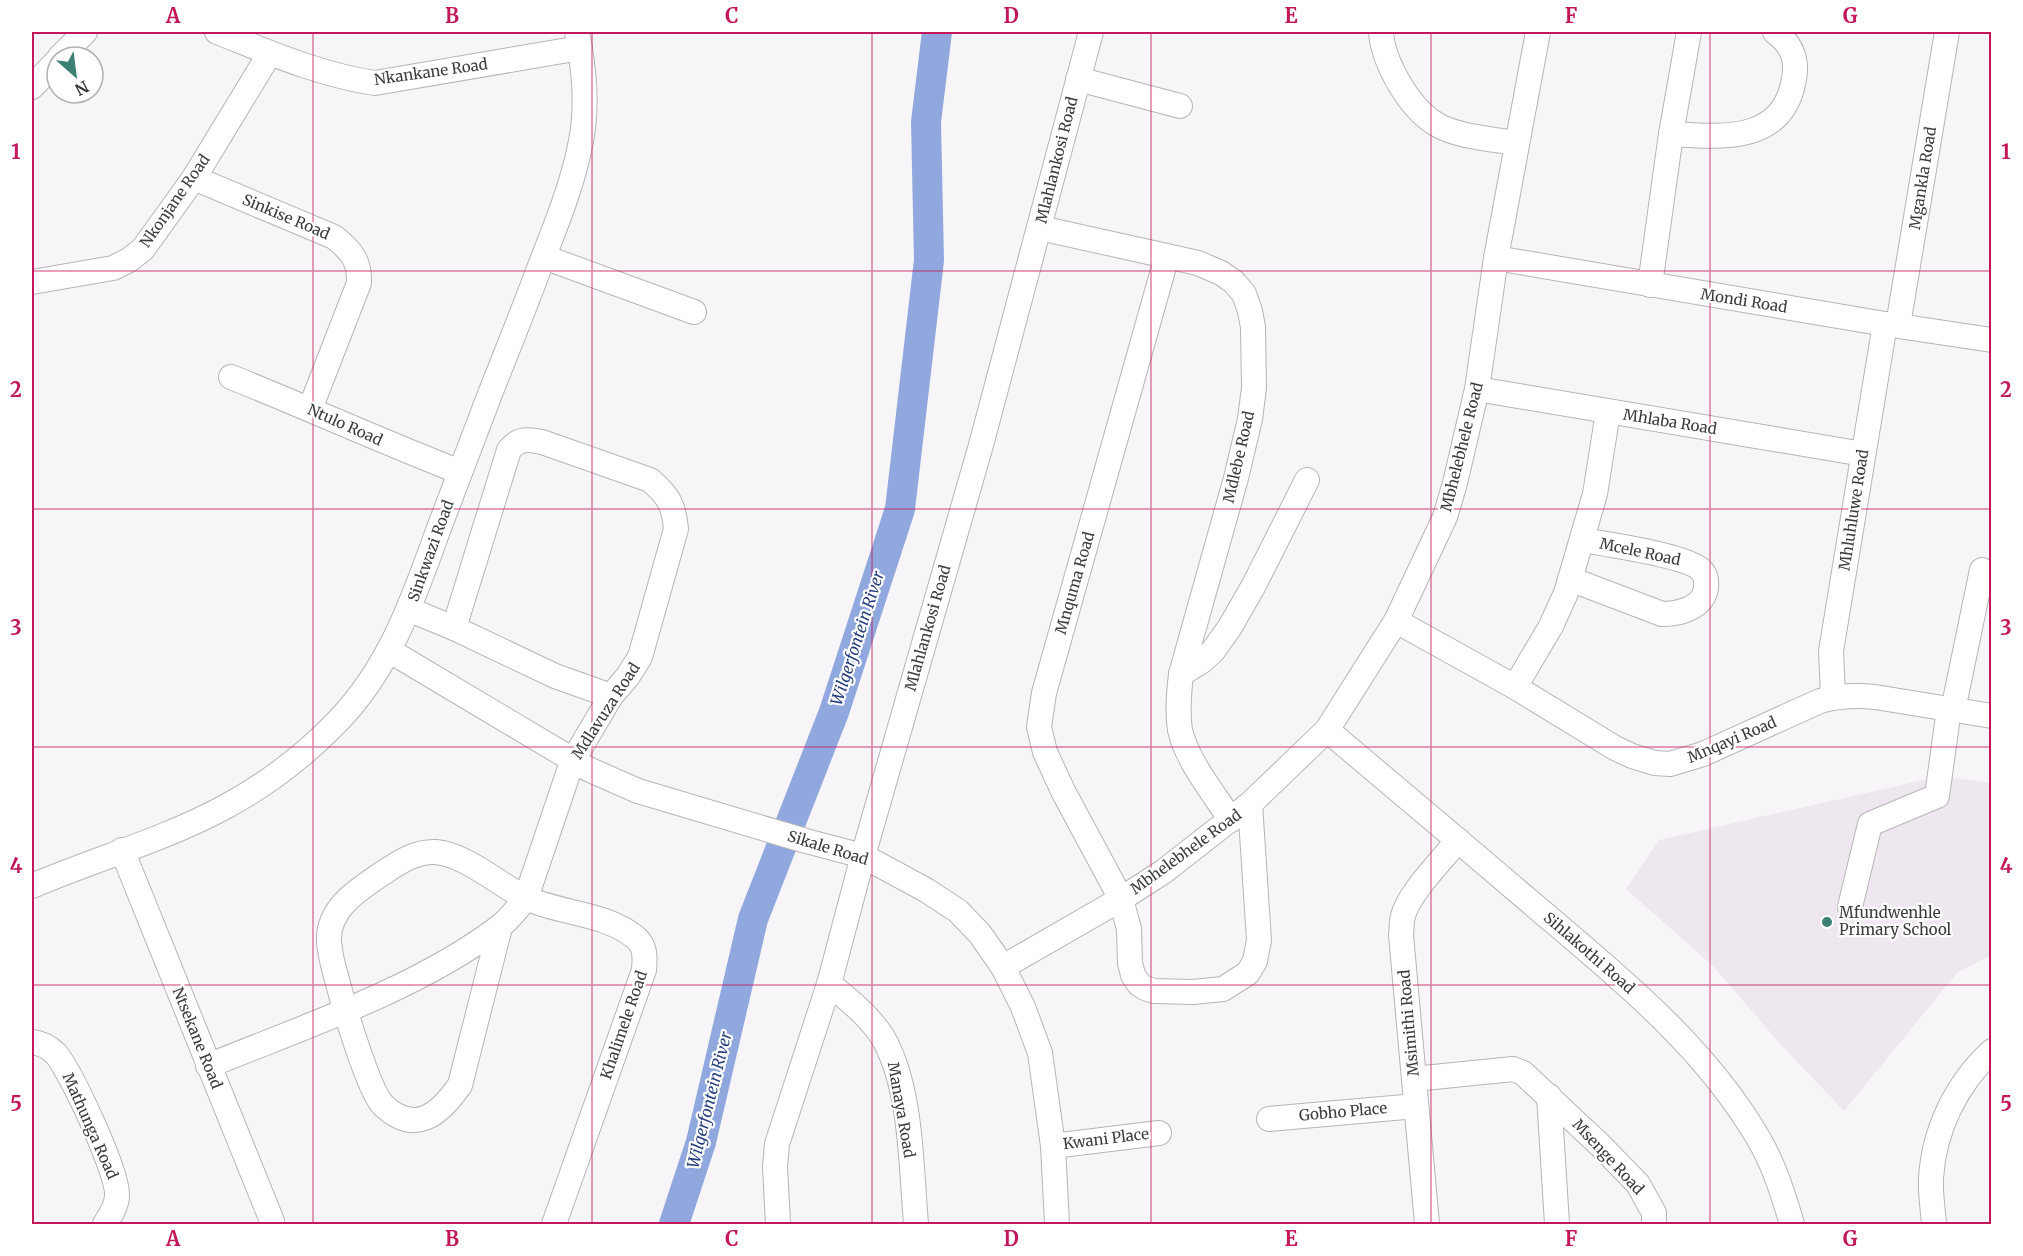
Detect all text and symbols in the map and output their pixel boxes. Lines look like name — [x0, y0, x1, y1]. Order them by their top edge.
text: A — [165, 3, 181, 28]
text: B — [445, 3, 459, 28]
text: C — [725, 3, 739, 28]
text: D — [1003, 3, 1019, 28]
text: E — [1284, 3, 1298, 28]
text: F — [1565, 3, 1578, 28]
text: G — [1843, 3, 1858, 28]
north arrow — [45, 45, 105, 105]
street label: Nkankane Road — [373, 54, 489, 89]
text: N — [71, 76, 92, 100]
street label: Mlahlankosi Road — [1032, 94, 1081, 225]
street label: Mgankla Road — [1905, 125, 1940, 231]
text: 1 — [11, 139, 21, 164]
text: 1 — [2001, 139, 2011, 164]
street label: Nkonjane Road — [135, 150, 214, 251]
street label: Sinkise Road — [240, 190, 333, 243]
street label: Mondi Road — [1699, 284, 1789, 317]
text: 2 — [10, 377, 22, 402]
text: 2 — [2000, 377, 2012, 402]
street label: Mbhelebhele Road — [1436, 380, 1487, 514]
street label: Ntulo Road — [305, 400, 386, 449]
street label: Mhlaba Road — [1622, 405, 1718, 438]
street label: Mdlebe Road — [1219, 409, 1258, 505]
street label: Mhluhluwe Road — [1835, 448, 1872, 572]
street label: Sinkwazi Road — [403, 497, 458, 604]
street label: Mnquma Road — [1051, 529, 1098, 636]
street label: Mcele Road — [1598, 534, 1682, 569]
street label: Mlahlankosi Road — [900, 563, 955, 693]
water label: Wilgerfontein River — [826, 568, 888, 708]
text: 3 — [10, 615, 22, 640]
text: 3 — [2000, 615, 2012, 640]
street label: Mdlavuza Road — [567, 659, 644, 762]
street label: Mnqayi Road — [1684, 712, 1779, 767]
street label: Mbhelebhele Road — [1126, 805, 1245, 898]
street label: Sikale Road — [785, 826, 871, 869]
text: 4 — [10, 853, 23, 878]
text: 4 — [2000, 853, 2013, 878]
place label: Mfundwenhle Primary School — [1839, 903, 1952, 939]
street label: Sihlakothi Road — [1540, 908, 1639, 997]
marker: Mfundwenhle Primary School — [1820, 915, 1834, 929]
street label: Khalimele Road — [596, 968, 651, 1082]
street label: Msimithi Road — [1394, 969, 1423, 1077]
street label: Ntsekane Road — [168, 984, 226, 1091]
water label: Wilgerfontein River — [682, 1029, 736, 1170]
street label: Manaya Road — [884, 1060, 919, 1159]
street label: Mathunga Road — [59, 1070, 122, 1182]
text: 5 — [10, 1091, 22, 1116]
text: 5 — [2000, 1091, 2012, 1116]
street label: Gobho Place — [1298, 1098, 1388, 1125]
street label: Msenge Road — [1568, 1115, 1648, 1198]
street label: Kwani Place — [1062, 1124, 1150, 1153]
text: A — [165, 1226, 181, 1251]
text: B — [445, 1226, 459, 1251]
text: C — [725, 1226, 739, 1251]
text: D — [1003, 1226, 1019, 1251]
text: E — [1284, 1226, 1298, 1251]
text: F — [1565, 1226, 1578, 1251]
text: G — [1843, 1226, 1858, 1251]

